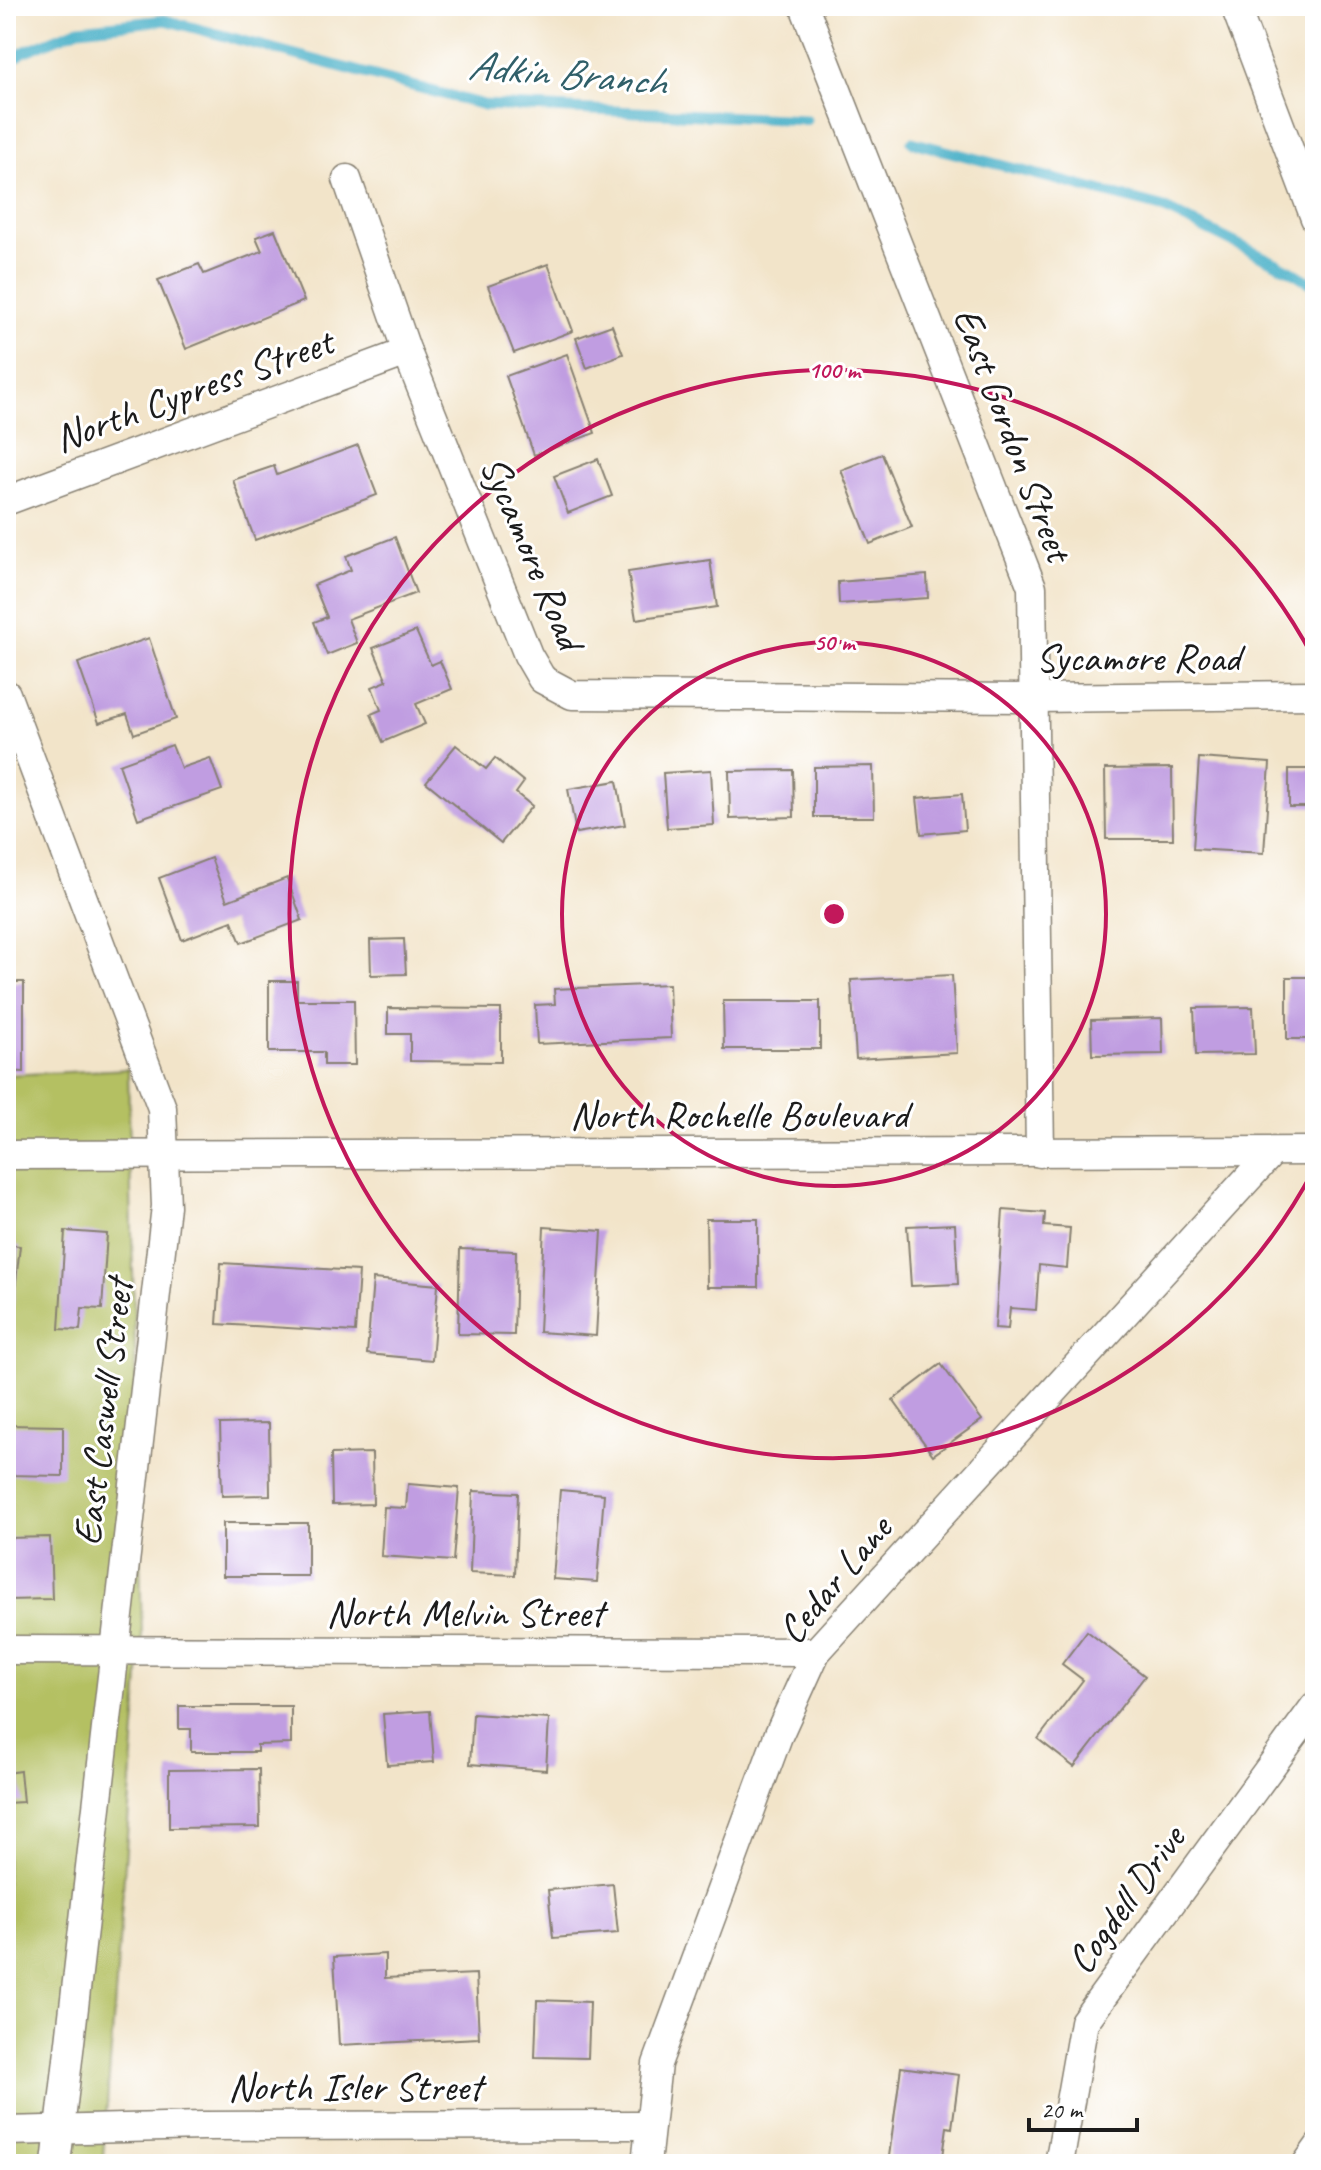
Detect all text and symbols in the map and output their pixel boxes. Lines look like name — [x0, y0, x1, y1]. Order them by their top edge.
water label: Adkin Branch — [466, 38, 671, 109]
street label: East Gordon Street — [942, 301, 1086, 571]
street label: North Cypress Street — [47, 315, 343, 463]
text: 100 m — [808, 355, 862, 385]
street label: Sycamore Road — [469, 448, 598, 662]
text: 50 m — [814, 627, 857, 657]
street label: Sycamore Road — [1036, 633, 1247, 683]
centre of rings — [820, 900, 848, 928]
street label: North Rochelle Boulevard — [570, 1090, 914, 1140]
street label: East Caswell Street — [62, 1270, 145, 1548]
street label: Cedar Lane — [767, 1503, 905, 1654]
street label: North Melvin Street — [326, 1588, 610, 1638]
street label: Cogdell Drive — [1056, 1814, 1198, 1983]
street label: North Isler Street — [228, 2062, 488, 2112]
scale bar — [1029, 2082, 1137, 2132]
text: 20 m — [1041, 2095, 1084, 2125]

